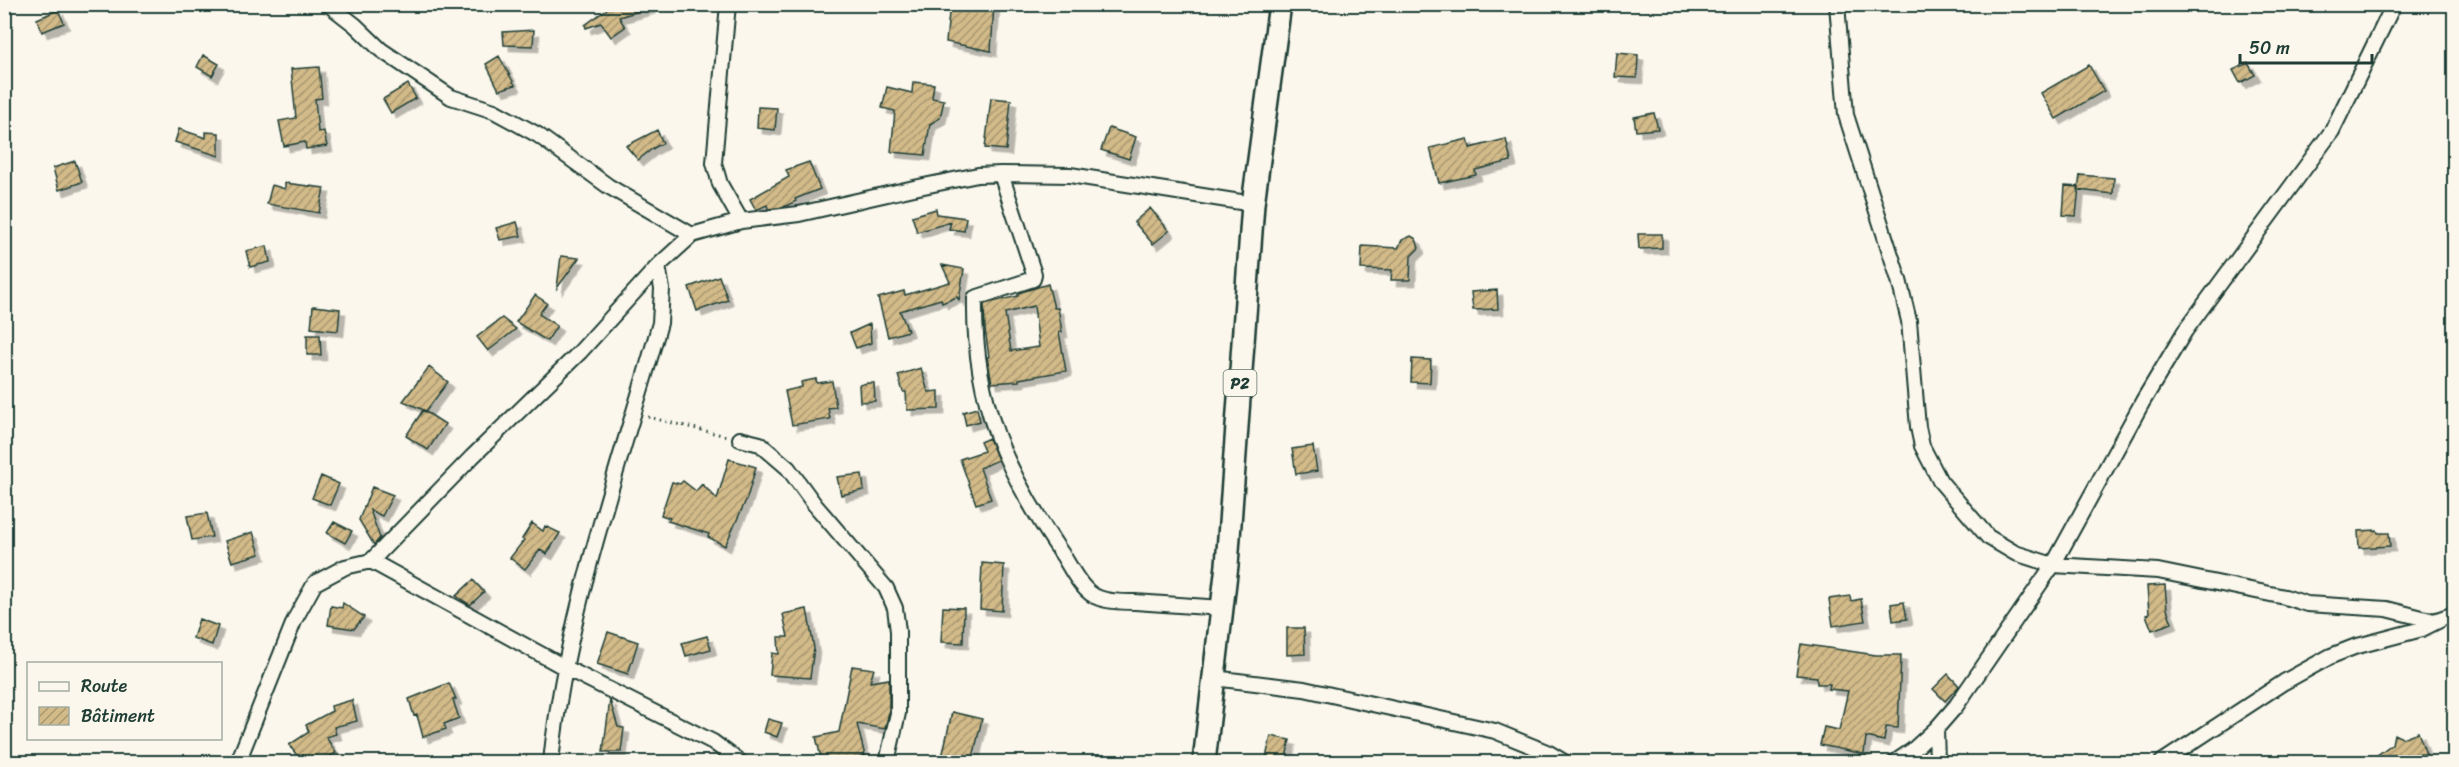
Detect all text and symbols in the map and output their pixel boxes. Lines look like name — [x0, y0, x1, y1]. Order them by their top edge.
scale bar — [2240, 27, 2372, 65]
text: 50 m — [2249, 32, 2290, 64]
road number: P2 — [1224, 370, 1256, 396]
legend — [27, 662, 222, 740]
text: Route — [81, 670, 128, 702]
text: Bâtiment — [81, 700, 155, 732]

